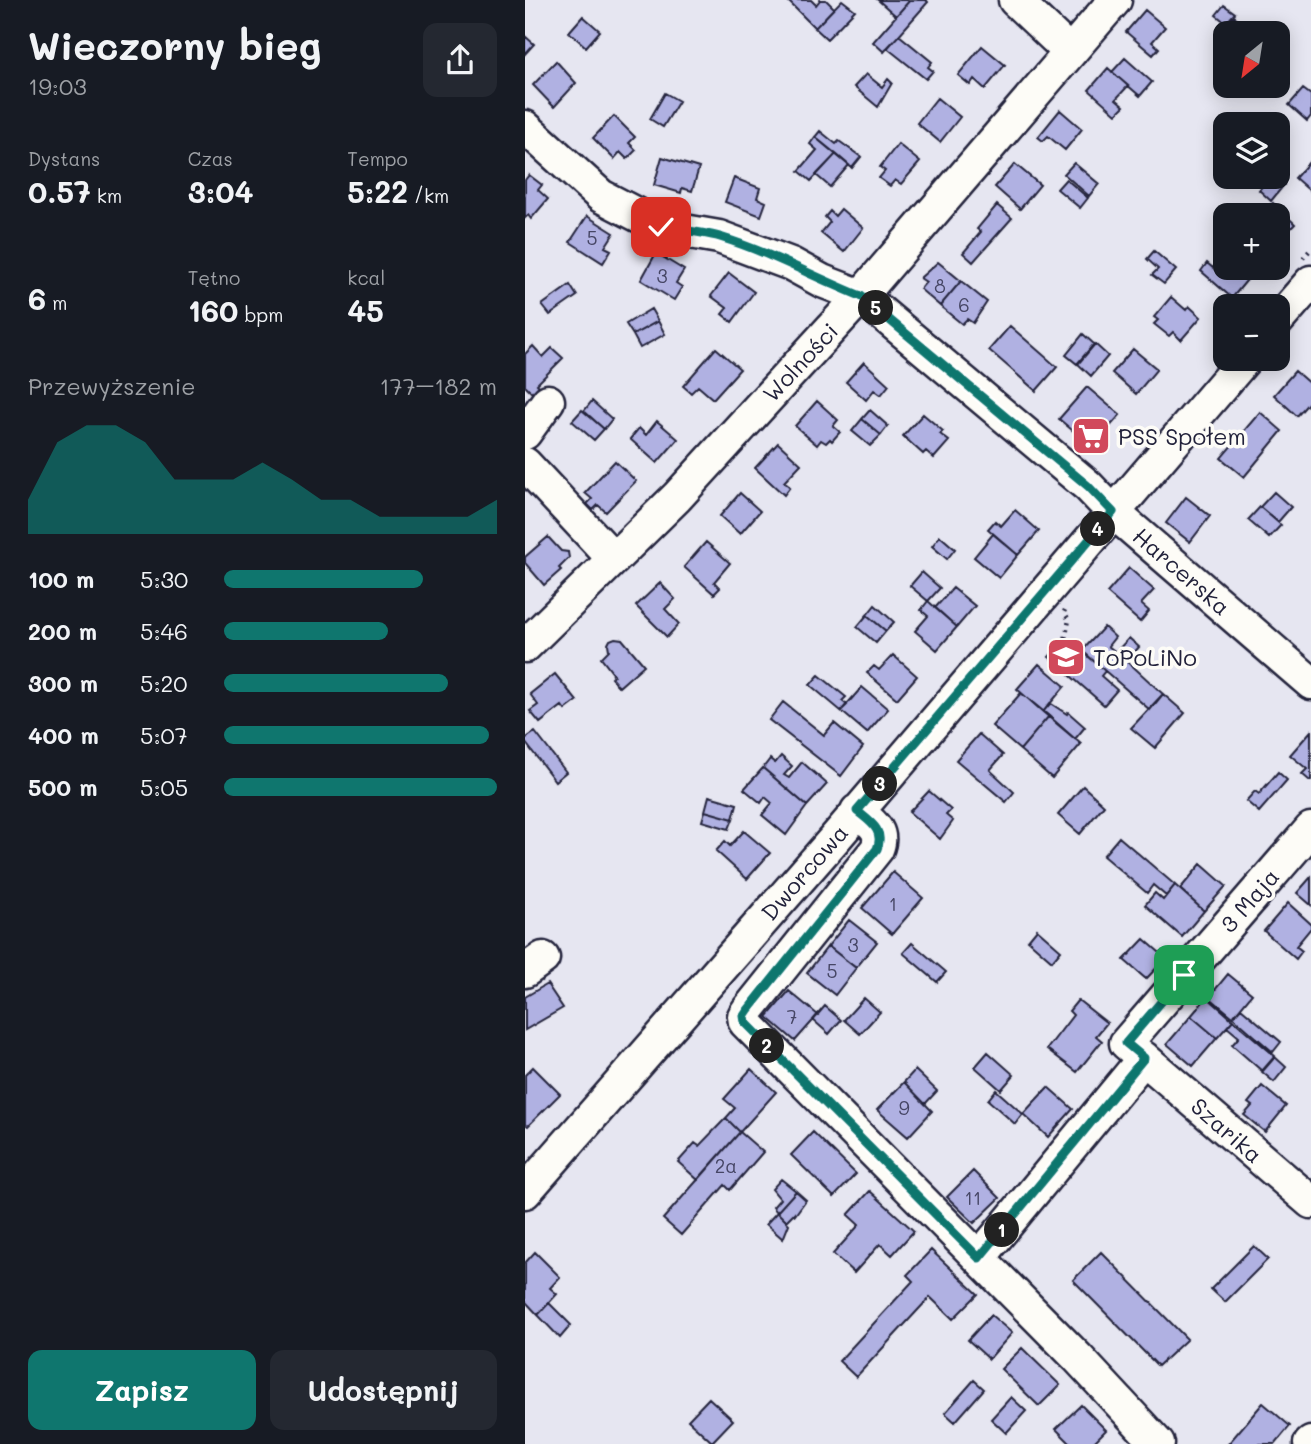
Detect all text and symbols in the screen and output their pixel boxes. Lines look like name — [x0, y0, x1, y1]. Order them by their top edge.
text: Wieczorny bieg — [28, 20, 321, 70]
north arrow — [1213, 21, 1290, 98]
map controls — [1213, 21, 1290, 371]
button: share — [423, 23, 497, 97]
text: 19:03 — [28, 71, 87, 101]
button: layers — [1213, 112, 1290, 189]
text: Dystans — [28, 146, 100, 171]
text: Czas — [188, 146, 233, 171]
text: Tempo — [347, 146, 408, 171]
text: 0.57 — [28, 171, 91, 211]
text: 3:04 — [188, 171, 253, 211]
text: 5:22 — [347, 171, 408, 211]
text: km — [91, 183, 122, 208]
text: /km — [408, 183, 449, 208]
pin — [631, 197, 691, 257]
button: + — [1213, 203, 1290, 280]
icon: check — [642, 208, 680, 246]
house number: 5 — [586, 225, 598, 250]
house number: 3 — [656, 263, 668, 288]
text: Tętno — [188, 265, 240, 290]
text: kcal — [347, 265, 385, 290]
house number: 8 — [934, 273, 946, 298]
text: 6 — [28, 278, 46, 318]
text: m — [46, 290, 67, 315]
text: 160 — [188, 290, 238, 330]
text: 45 — [347, 290, 384, 330]
pin: 5 — [859, 290, 893, 326]
house number: 6 — [958, 292, 970, 317]
button: − — [1213, 294, 1290, 371]
text: 5 — [870, 295, 881, 320]
text: bpm — [238, 302, 283, 327]
street label: Wolności — [756, 316, 844, 408]
text: Przewyższenie — [28, 371, 196, 401]
text: 177–182 m — [380, 371, 497, 401]
supermarket icon: PSS Społem — [1070, 415, 1112, 457]
place label: PSS Społem — [1118, 421, 1246, 451]
pin: 4 — [1081, 512, 1115, 546]
text: 4 — [1091, 516, 1104, 541]
street label: Harcerska — [1127, 521, 1237, 621]
text: 100 m — [28, 564, 94, 594]
text: 5:30 — [140, 564, 188, 594]
text: 200 m — [28, 616, 97, 646]
text: 5:46 — [140, 616, 188, 646]
school or university icon: ToPoLiNo — [1045, 636, 1087, 678]
place label: ToPoLiNo — [1093, 642, 1197, 672]
text: 300 m — [28, 668, 98, 698]
text: 5:20 — [140, 668, 188, 698]
text: 400 m — [28, 720, 99, 750]
text: 5:07 — [140, 720, 188, 750]
pin: 3 — [863, 766, 897, 802]
text: 3 — [874, 771, 885, 796]
text: 500 m — [28, 772, 98, 802]
text: 5:05 — [140, 772, 188, 802]
street label: Dworcowa — [754, 818, 854, 926]
street label: 3 Maja — [1213, 862, 1285, 938]
house number: 1 — [889, 891, 897, 916]
house number: 3 — [847, 932, 859, 957]
pin — [1154, 945, 1214, 1005]
icon: arrive — [1165, 956, 1203, 994]
house number: 5 — [826, 958, 838, 983]
house number: 7 — [787, 1004, 797, 1029]
pin: 2 — [749, 1028, 785, 1064]
text: 2 — [761, 1033, 772, 1058]
street label: Szarika — [1185, 1091, 1269, 1169]
house number: 9 — [898, 1095, 910, 1120]
house number: 2a — [715, 1153, 737, 1178]
house number: 11 — [965, 1185, 982, 1210]
pin: 1 — [985, 1212, 1019, 1248]
text: 1 — [997, 1217, 1006, 1242]
button: Zapisz — [28, 1350, 256, 1430]
button: Udostępnij — [270, 1350, 497, 1430]

